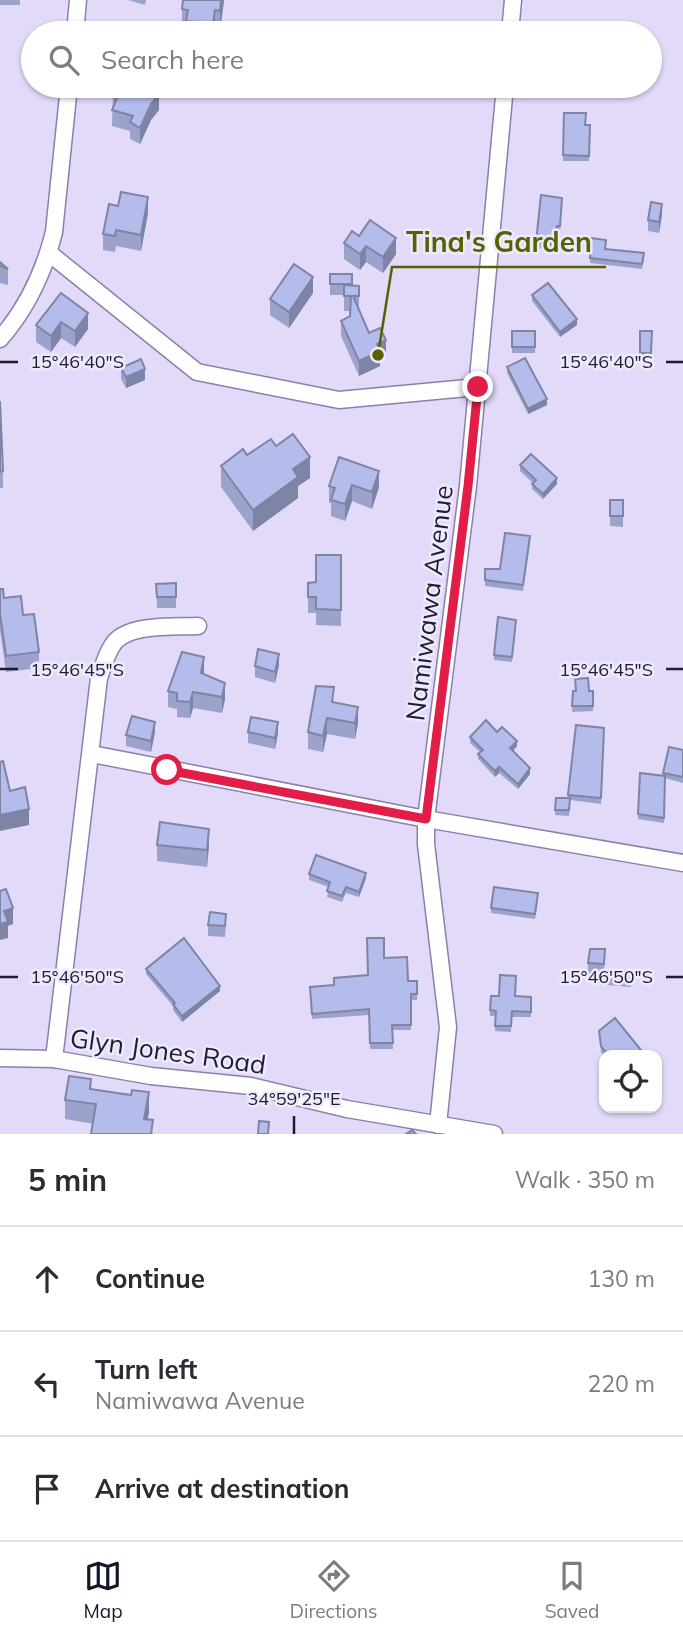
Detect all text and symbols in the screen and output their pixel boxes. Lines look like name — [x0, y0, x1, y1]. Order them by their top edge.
search box — [21, 21, 662, 98]
icon: search — [45, 41, 83, 79]
text: Search here — [101, 43, 244, 76]
callout: Tina's Garden — [392, 218, 606, 267]
text: Tina's Garden — [406, 224, 592, 259]
text: 15°46'40"S — [30, 350, 124, 373]
text: 15°46'40"S — [559, 350, 653, 373]
route end — [462, 371, 493, 402]
street label: Namiwawa Avenue — [398, 483, 460, 723]
text: 15°46'45"S — [30, 658, 124, 681]
text: 15°46'45"S — [559, 658, 653, 681]
route start — [151, 754, 182, 785]
text: 15°46'50"S — [30, 965, 124, 988]
text: 15°46'50"S — [559, 965, 653, 988]
street label: Glyn Jones Road — [68, 1021, 268, 1081]
map controls — [599, 1050, 662, 1113]
button: locate — [599, 1050, 662, 1113]
text: 34°59'25"E — [247, 1087, 341, 1110]
text: 5 min — [28, 1161, 107, 1199]
text: Walk · 350 m — [515, 1165, 655, 1194]
icon: ahead — [28, 1260, 66, 1298]
text: Continue — [95, 1262, 205, 1295]
text: 130 m — [587, 1264, 655, 1293]
text: Turn left — [95, 1353, 197, 1386]
icon: left — [28, 1365, 66, 1403]
text: 220 m — [587, 1369, 655, 1398]
text: Namiwawa Avenue — [95, 1386, 305, 1415]
icon: arrive — [28, 1470, 66, 1508]
text: Arrive at destination — [95, 1472, 350, 1505]
tab: Map — [84, 1557, 123, 1623]
tab: Directions — [290, 1557, 378, 1623]
tab: Saved — [545, 1557, 599, 1623]

